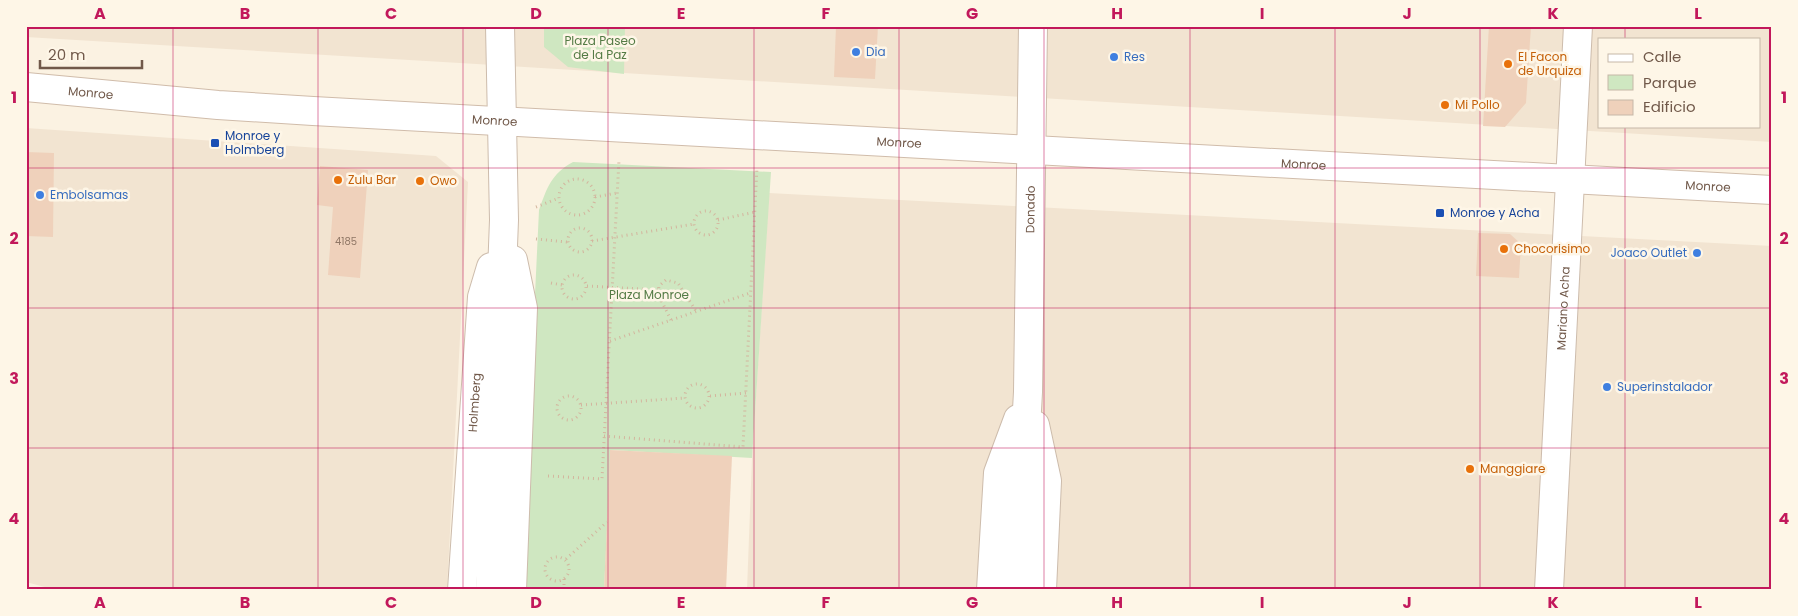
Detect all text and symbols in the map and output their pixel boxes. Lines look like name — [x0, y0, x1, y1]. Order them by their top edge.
text: A — [94, 2, 106, 25]
text: B — [240, 2, 250, 25]
text: C — [385, 2, 397, 25]
text: D — [530, 2, 542, 25]
text: E — [677, 2, 685, 25]
text: F — [822, 2, 831, 25]
text: G — [966, 2, 978, 25]
text: H — [1111, 2, 1123, 25]
text: I — [1260, 2, 1264, 25]
text: J — [1402, 2, 1412, 25]
text: K — [1547, 2, 1559, 25]
text: L — [1694, 2, 1702, 25]
park label: Plaza Paseo de la Paz — [564, 32, 636, 63]
scale bar — [40, 38, 142, 70]
legend — [1598, 38, 1760, 128]
place label: Dia — [866, 43, 886, 60]
text: 20 m — [48, 44, 86, 65]
marker: Dia — [850, 46, 862, 58]
text: Calle — [1643, 46, 1681, 67]
place label: Res — [1124, 48, 1145, 65]
place label: El Facon de Urquiza — [1518, 48, 1582, 79]
marker: Res — [1108, 51, 1120, 63]
marker: El Facon de Urquiza — [1502, 58, 1514, 70]
text: Parque — [1643, 72, 1696, 93]
street label: Monroe — [67, 82, 114, 103]
text: 1 — [11, 86, 17, 109]
text: 1 — [1781, 86, 1787, 109]
place label: Mi Pollo — [1455, 96, 1500, 113]
text: Edificio — [1643, 96, 1696, 117]
marker: Mi Pollo — [1439, 99, 1451, 111]
street label: Monroe — [472, 111, 518, 130]
place label: Monroe y Holmberg — [225, 127, 284, 158]
street label: Monroe — [876, 133, 922, 152]
marker: Monroe y Holmberg — [209, 137, 221, 149]
street label: Monroe — [1280, 154, 1327, 174]
place label: Zulu Bar — [348, 171, 396, 188]
place label: Owo — [430, 172, 457, 189]
marker: Zulu Bar — [332, 174, 344, 186]
marker: Owo — [414, 175, 426, 187]
street label: Monroe — [1685, 176, 1731, 196]
street label: Donado — [1021, 185, 1039, 233]
place label: Embolsamas — [50, 186, 128, 203]
marker: Embolsamas — [34, 189, 46, 201]
place label: Monroe y Acha — [1450, 204, 1540, 221]
marker: Monroe y Acha — [1434, 207, 1446, 219]
text: 2 — [9, 227, 19, 250]
text: 2 — [1779, 227, 1789, 250]
house number: 4185 — [335, 234, 357, 249]
place label: Chocorisimo — [1514, 240, 1591, 257]
marker: Chocorisimo — [1498, 243, 1510, 255]
place label: Joaco Outlet — [1610, 244, 1687, 261]
marker: Joaco Outlet — [1691, 247, 1703, 259]
street label: Mariano Acha — [1552, 266, 1574, 351]
park label: Plaza Monroe — [609, 286, 689, 303]
text: 3 — [9, 367, 19, 390]
text: 3 — [1779, 367, 1789, 390]
street label: Holmberg — [464, 372, 485, 433]
place label: Superinstalador — [1617, 378, 1713, 395]
marker: Superinstalador — [1601, 381, 1613, 393]
place label: Manggiare — [1480, 460, 1545, 477]
marker: Manggiare — [1464, 463, 1476, 475]
text: 4 — [9, 507, 20, 530]
text: 4 — [1779, 507, 1790, 530]
text: A — [94, 591, 106, 614]
text: B — [240, 591, 250, 614]
text: C — [385, 591, 397, 614]
text: D — [530, 591, 542, 614]
text: E — [677, 591, 685, 614]
text: F — [822, 591, 831, 614]
text: G — [966, 591, 978, 614]
text: H — [1111, 591, 1123, 614]
text: I — [1260, 591, 1264, 614]
text: J — [1402, 591, 1412, 614]
text: K — [1547, 591, 1559, 614]
text: L — [1694, 591, 1702, 614]

